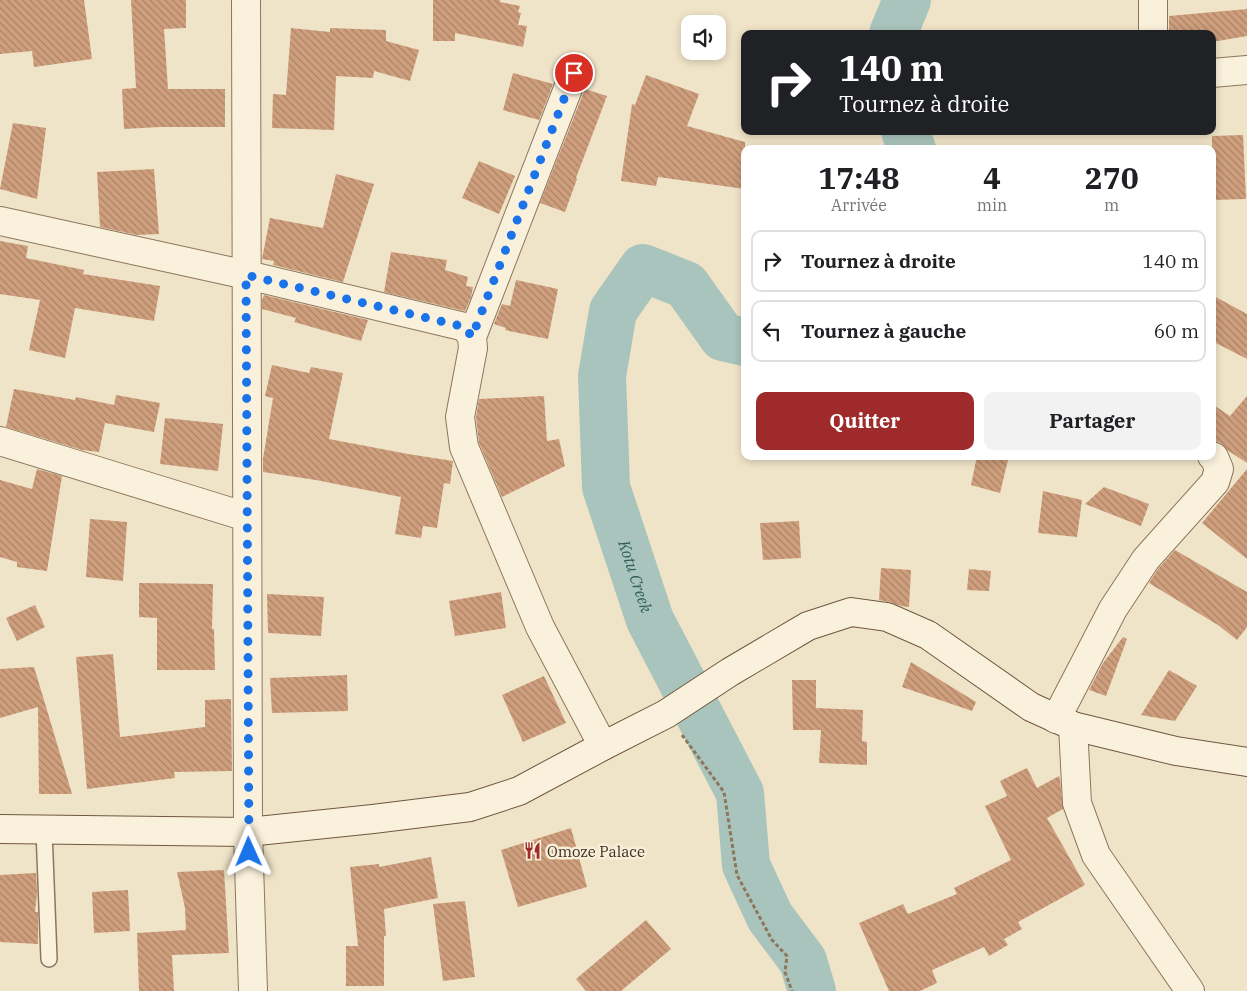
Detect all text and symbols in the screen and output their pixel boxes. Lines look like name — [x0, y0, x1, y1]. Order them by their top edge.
map controls — [681, 15, 726, 60]
button: sound — [681, 15, 726, 60]
text: 140 m — [839, 45, 944, 91]
icon: right — [756, 50, 821, 115]
pin — [553, 52, 595, 94]
icon: arrive — [560, 59, 588, 87]
text: Tournez à droite — [839, 89, 1009, 118]
text: 17:48 — [818, 158, 899, 197]
text: 4 — [983, 158, 1001, 197]
text: 270 — [1085, 158, 1139, 197]
text: Arrivée — [831, 195, 887, 215]
text: min — [977, 195, 1007, 215]
text: m — [1104, 195, 1119, 215]
icon: right — [758, 247, 786, 275]
text: Tournez à droite — [801, 249, 956, 273]
text: 140 m — [1142, 249, 1199, 273]
icon: left — [758, 317, 786, 345]
text: Tournez à gauche — [801, 319, 966, 343]
text: 60 m — [1154, 319, 1199, 343]
button: Quitter — [756, 392, 974, 450]
button: Partager — [984, 392, 1201, 450]
water label: Kotu Creek — [614, 536, 657, 615]
position arrow — [222, 825, 274, 877]
restaurant icon: Omoze Palace — [523, 841, 543, 861]
place label: Omoze Palace — [547, 842, 645, 861]

